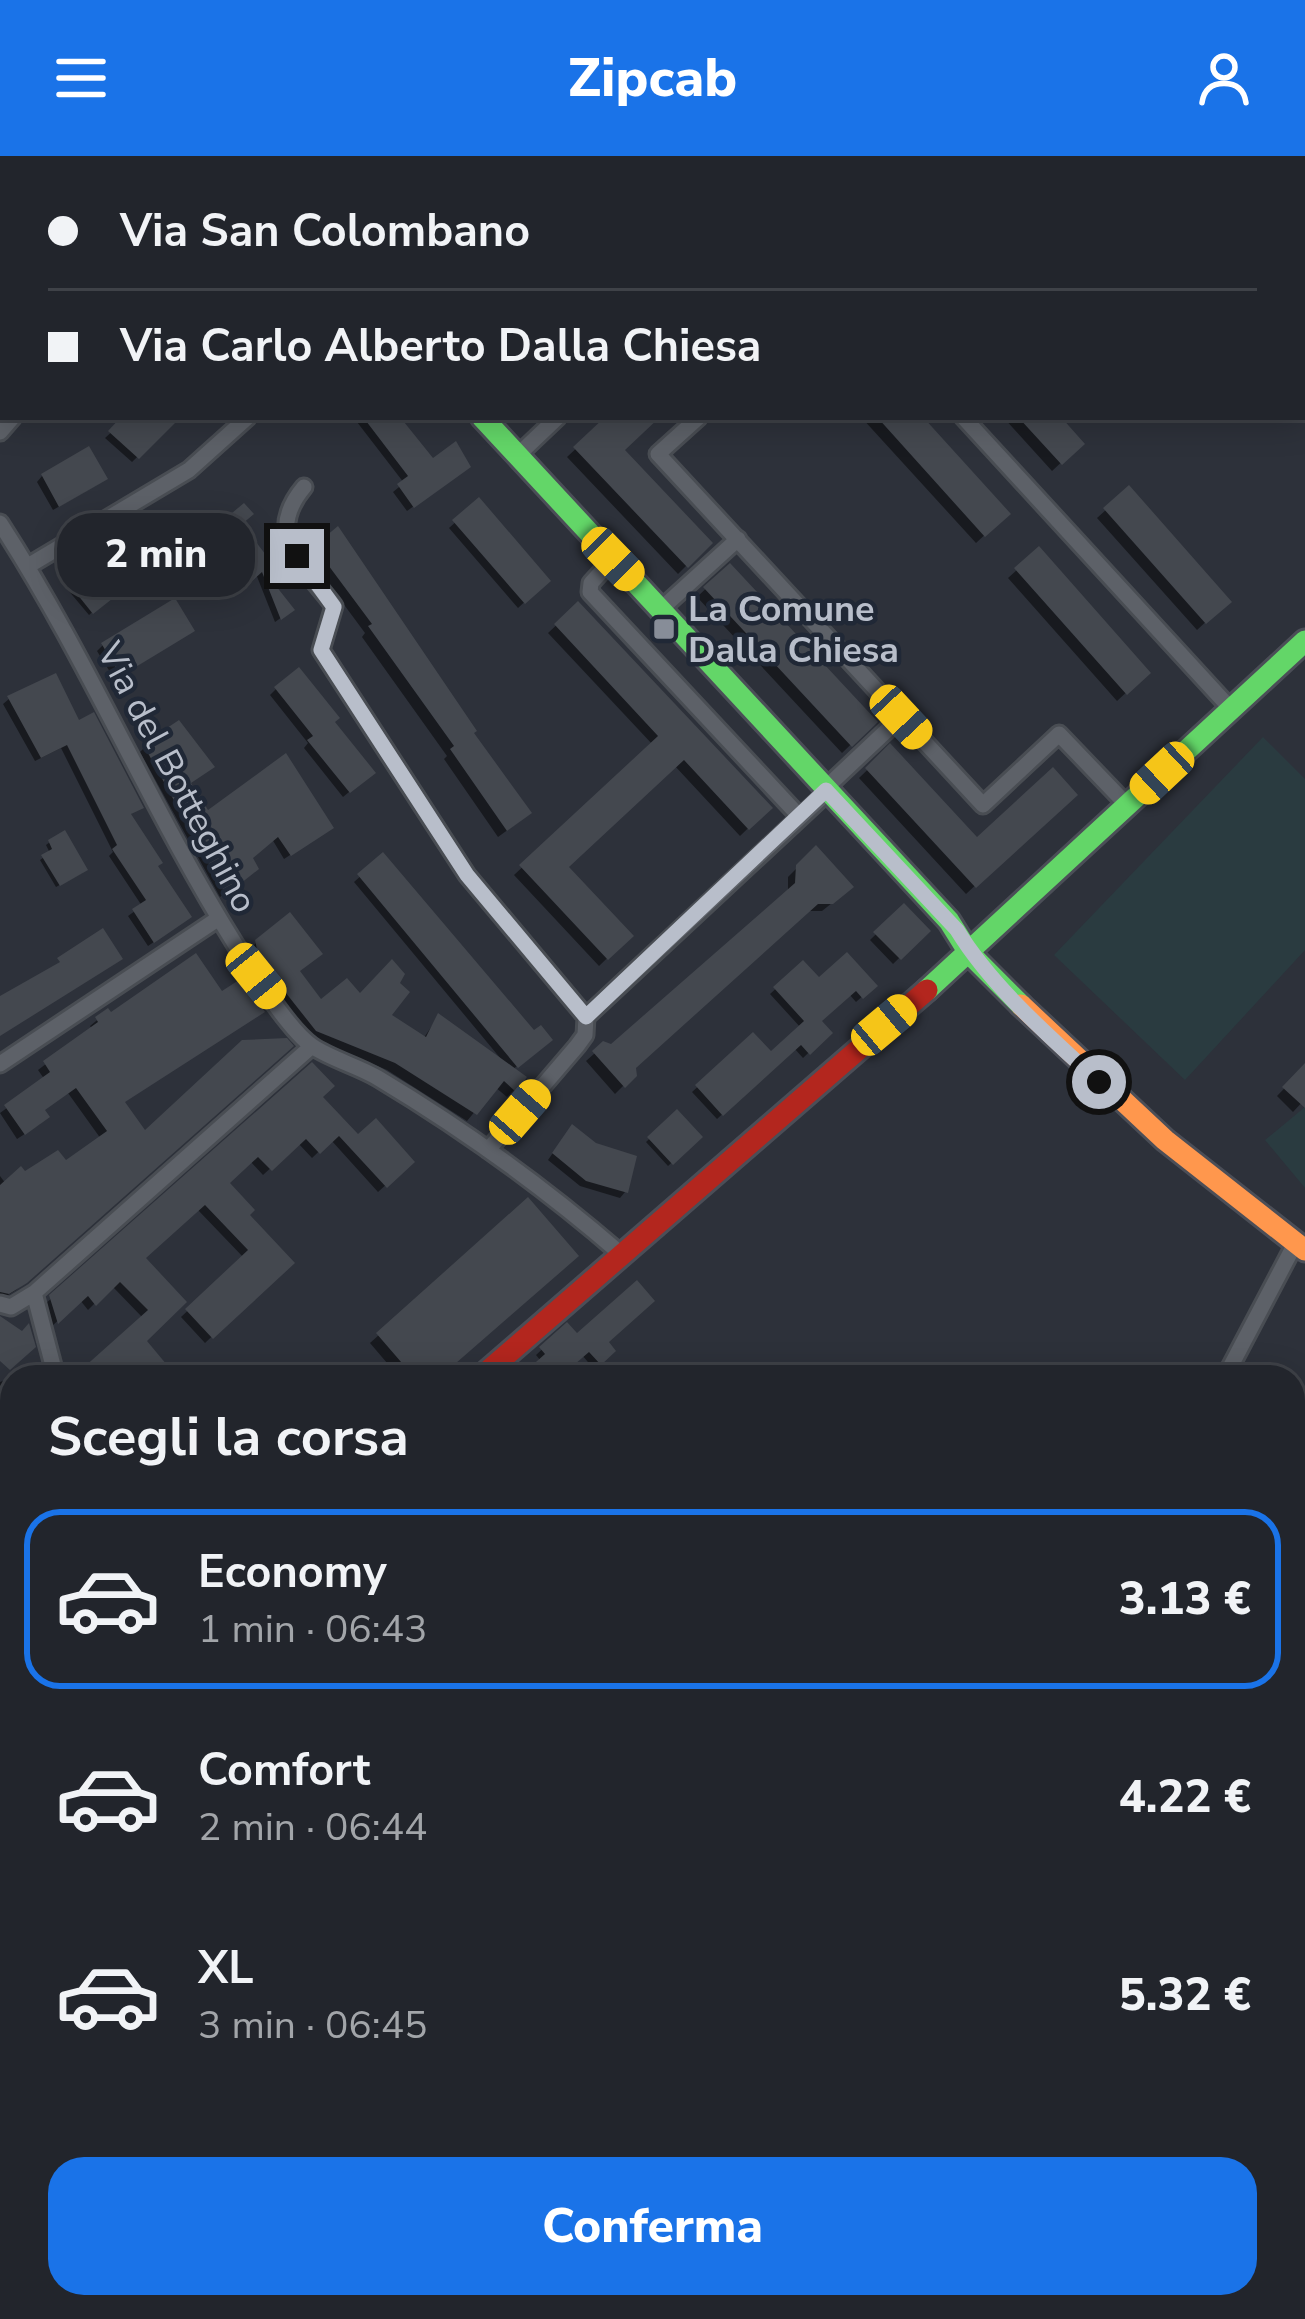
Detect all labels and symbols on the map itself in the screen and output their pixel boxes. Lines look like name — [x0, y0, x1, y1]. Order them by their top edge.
callout: 2 min — [57, 514, 255, 598]
car — [575, 521, 651, 597]
route end — [270, 529, 324, 583]
place label: La Comune Dalla Chiesa — [688, 585, 899, 675]
marker: La Comune Dalla Chiesa — [651, 616, 677, 642]
street label: Via del Botteghino — [84, 633, 269, 922]
car — [863, 678, 939, 756]
car — [1123, 735, 1201, 811]
car — [219, 937, 293, 1015]
car — [845, 988, 923, 1062]
route start — [1072, 1055, 1126, 1109]
car — [483, 1073, 557, 1151]

